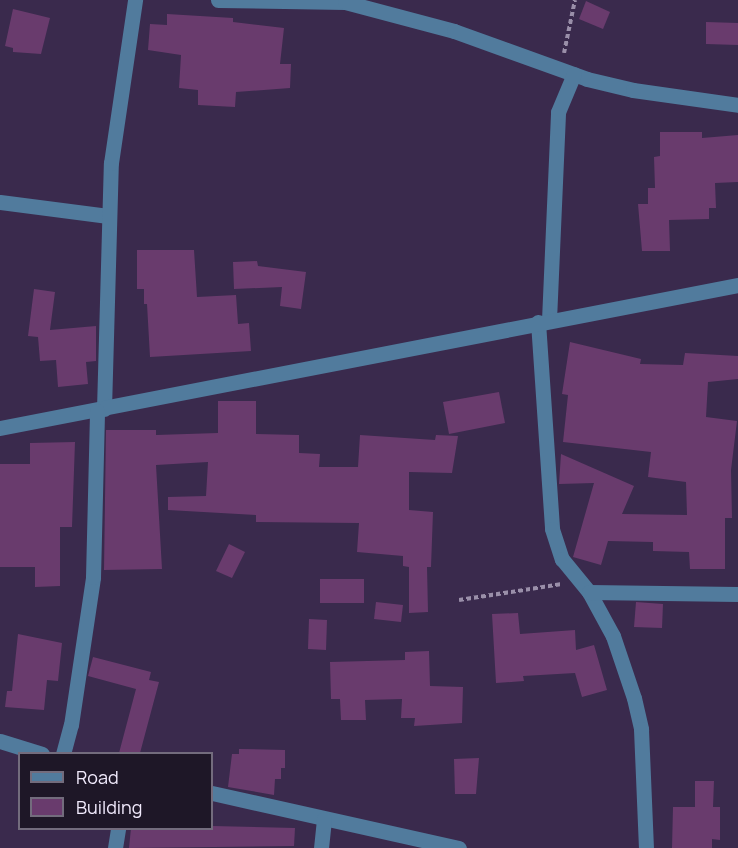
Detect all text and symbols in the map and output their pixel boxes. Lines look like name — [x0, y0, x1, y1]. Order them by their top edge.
legend — [18, 752, 213, 830]
text: Road — [76, 765, 119, 789]
text: Building — [76, 795, 142, 819]

